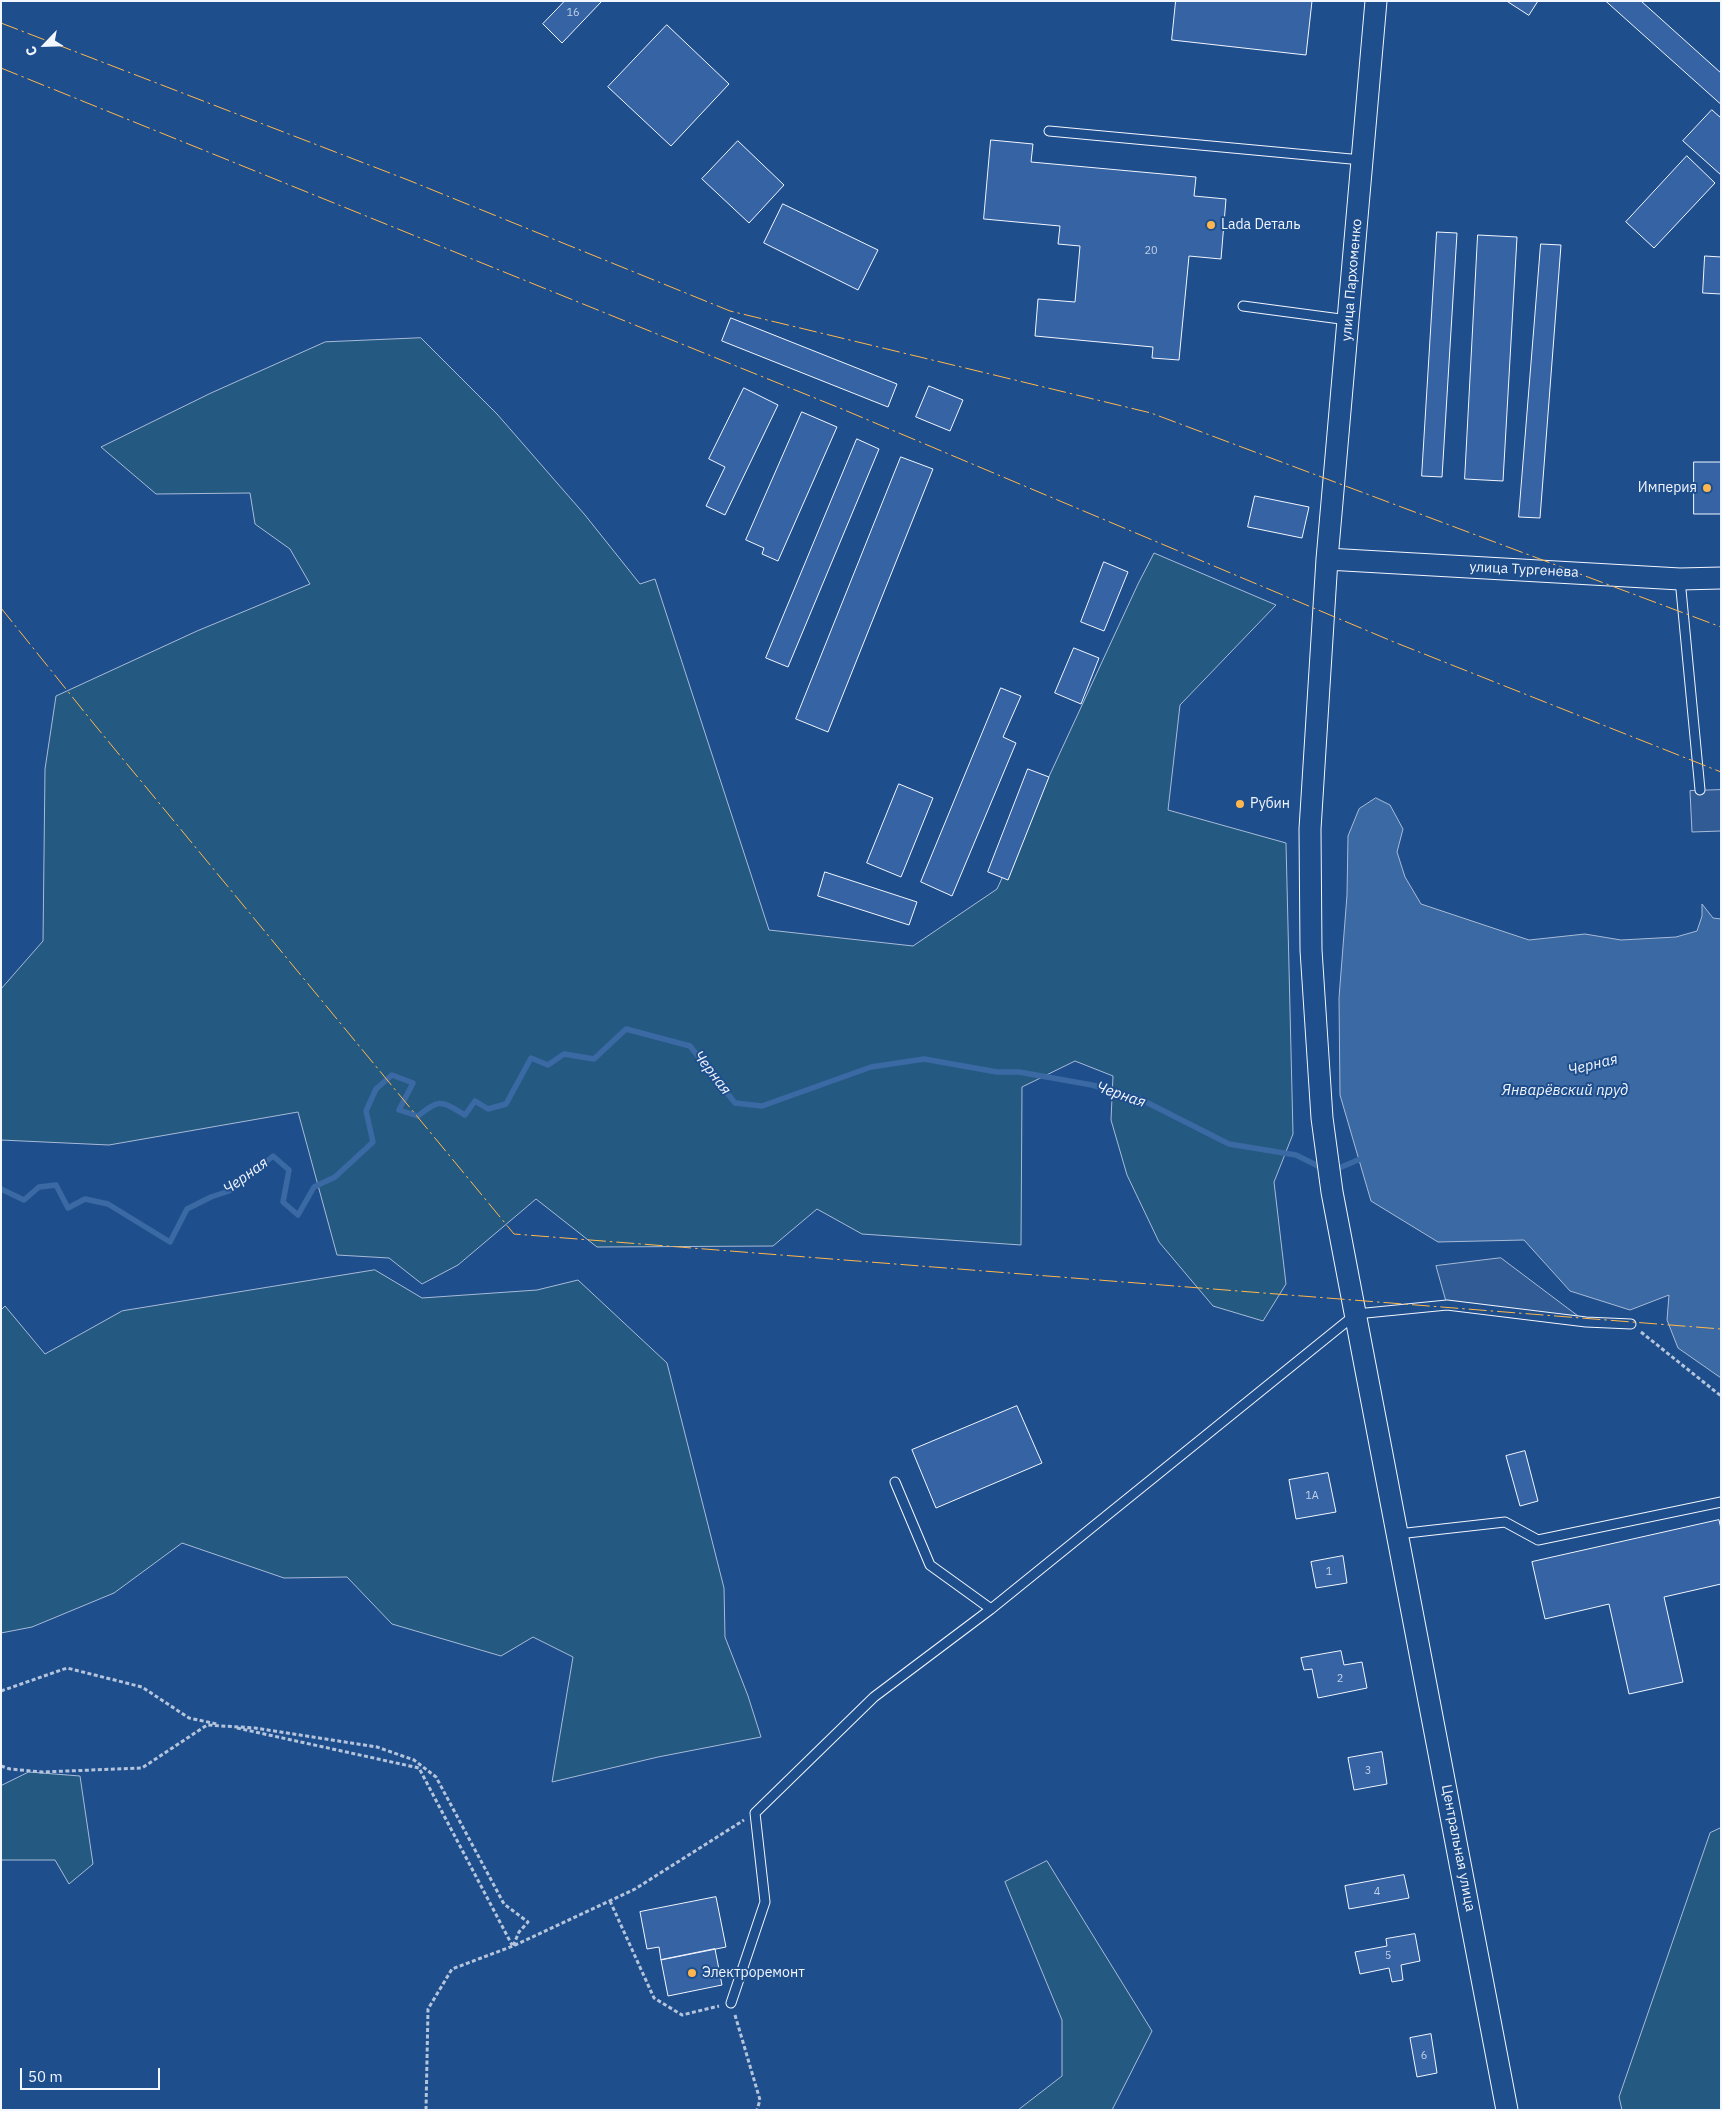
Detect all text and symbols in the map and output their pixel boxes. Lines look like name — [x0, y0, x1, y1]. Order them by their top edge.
house number: 16 — [566, 6, 580, 20]
north arrow — [20, 20, 70, 70]
text: С — [21, 43, 41, 59]
place label: Lada Dеталь — [1221, 217, 1301, 233]
street label: улица Пархоменко — [1338, 218, 1366, 342]
marker: Lada Dеталь — [1205, 219, 1217, 231]
house number: 20 — [1144, 244, 1158, 258]
place label: Империя — [1638, 480, 1697, 496]
marker: Империя — [1701, 482, 1713, 494]
street label: улица Тургенева — [1469, 559, 1579, 581]
place label: Рубин — [1250, 796, 1290, 812]
marker: Рубин — [1234, 798, 1246, 810]
water label: Черная — [689, 1047, 735, 1099]
water label: Черная — [1566, 1050, 1620, 1080]
water label: Черная — [1094, 1078, 1148, 1112]
water label: Январёвский пруд — [1502, 1082, 1628, 1100]
water label: Черная — [220, 1154, 272, 1198]
house number: 1А — [1305, 1489, 1319, 1503]
house number: 1 — [1326, 1565, 1332, 1579]
house number: 2 — [1337, 1672, 1343, 1686]
house number: 3 — [1365, 1764, 1371, 1778]
street label: Центральная улица — [1437, 1783, 1479, 1913]
house number: 4 — [1374, 1885, 1380, 1899]
house number: 5 — [1385, 1949, 1391, 1963]
place label: Электроремонт — [702, 1965, 805, 1981]
marker: Электроремонт — [686, 1967, 698, 1979]
house number: 6 — [1421, 2049, 1427, 2063]
scale bar — [22, 2058, 162, 2090]
text: 50 m — [28, 2067, 63, 2086]

